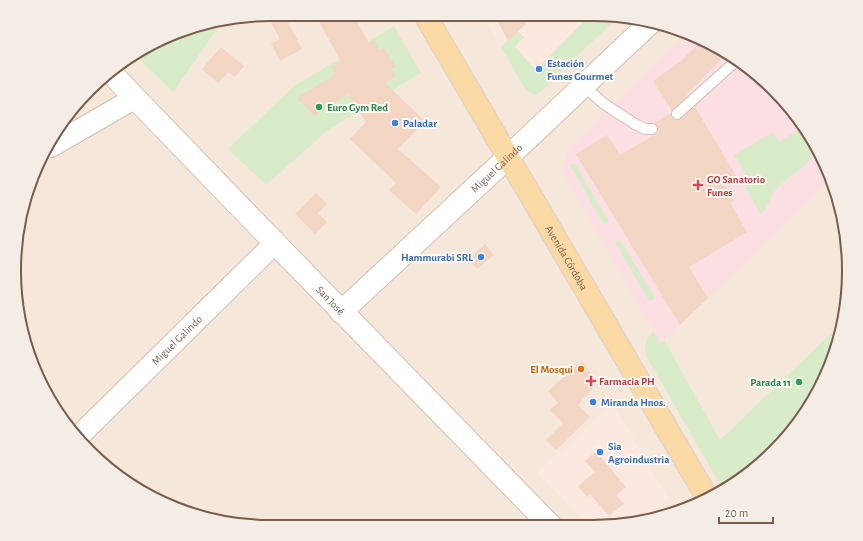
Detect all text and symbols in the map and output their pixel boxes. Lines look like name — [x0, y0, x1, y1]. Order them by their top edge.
place label: Estación Funes Gourmet — [547, 58, 614, 82]
marker: Estación Funes Gourmet — [534, 64, 544, 74]
marker: Euro Gym Red — [314, 102, 324, 112]
place label: Euro Gym Red — [327, 102, 388, 113]
marker: Paladar — [390, 118, 400, 128]
place label: Paladar — [403, 118, 437, 129]
street label: Miguel Galindo — [469, 142, 524, 195]
place label: GO Sanatorio Funes — [707, 174, 766, 198]
marker: GO Sanatorio Funes — [692, 179, 704, 191]
street label: Avenida Córdoba — [543, 224, 590, 292]
place label: Hammurabi SRL — [401, 252, 473, 263]
marker: Hammurabi SRL — [476, 252, 486, 262]
street label: San José — [314, 284, 347, 317]
street label: Miguel Galindo — [150, 313, 204, 367]
place label: El Mosqui — [530, 364, 573, 375]
marker: El Mosqui — [576, 364, 586, 374]
marker: Farmacia PH — [586, 376, 596, 386]
place label: Farmacia PH — [599, 376, 655, 387]
place label: Parada 11 — [750, 377, 791, 388]
marker: Parada 11 — [794, 377, 804, 387]
marker: Miranda Hnos. — [588, 397, 598, 407]
place label: Miranda Hnos. — [601, 397, 666, 408]
place label: Sia Agroindustria — [608, 441, 670, 465]
marker: Sia Agroindustria — [595, 447, 605, 457]
scale bar — [719, 499, 773, 525]
text: 20 m — [725, 507, 748, 519]

